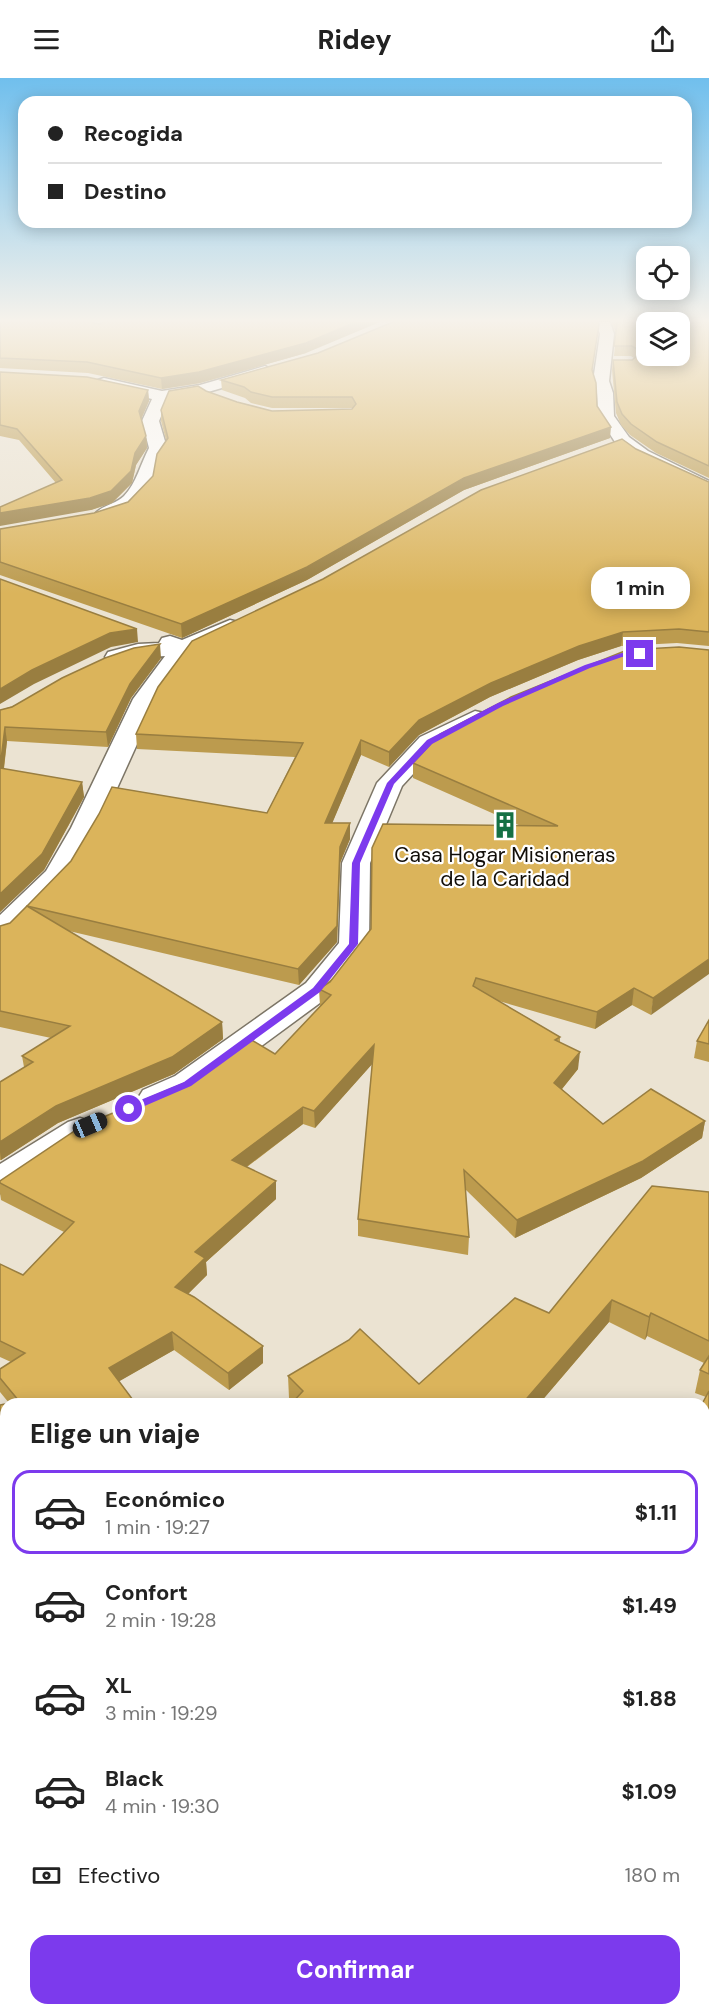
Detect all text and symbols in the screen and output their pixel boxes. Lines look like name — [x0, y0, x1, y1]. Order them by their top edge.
text: Ridey — [317, 22, 392, 57]
icon: menu — [30, 23, 63, 56]
icon: share — [646, 23, 679, 56]
text: Recogida — [84, 119, 183, 148]
text: Destino — [84, 177, 167, 206]
map controls — [636, 246, 690, 366]
button: locate — [636, 246, 690, 300]
button: layers — [636, 312, 690, 366]
callout: 1 min — [590, 567, 690, 609]
text: 1 min — [616, 575, 665, 601]
route end — [626, 640, 653, 667]
building icon: Casa Hogar Misioneras de la Caridad — [490, 810, 520, 840]
place label: Casa Hogar Misioneras de la Caridad — [394, 841, 616, 893]
route start — [115, 1095, 142, 1122]
car — [70, 1110, 110, 1140]
text: Elige un viaje — [30, 1416, 200, 1451]
icon: car — [33, 1485, 87, 1539]
text: Económico — [105, 1485, 225, 1514]
text: $1.11 — [635, 1498, 677, 1527]
text: 1 min · 19:27 — [105, 1514, 210, 1540]
icon: car — [33, 1578, 87, 1632]
text: Confort — [105, 1578, 188, 1607]
text: $1.49 — [622, 1591, 677, 1620]
text: 2 min · 19:28 — [105, 1607, 217, 1633]
icon: car — [33, 1671, 87, 1725]
text: XL — [105, 1671, 132, 1700]
text: $1.88 — [622, 1684, 677, 1713]
text: 3 min · 19:29 — [105, 1700, 218, 1726]
icon: car — [33, 1764, 87, 1818]
text: Black — [105, 1764, 164, 1793]
text: $1.09 — [622, 1777, 677, 1806]
text: 4 min · 19:30 — [105, 1793, 220, 1819]
icon: cash — [30, 1859, 63, 1892]
text: Efectivo — [78, 1861, 160, 1890]
text: 180 m — [625, 1862, 680, 1888]
button: Confirmar — [30, 1935, 680, 2004]

